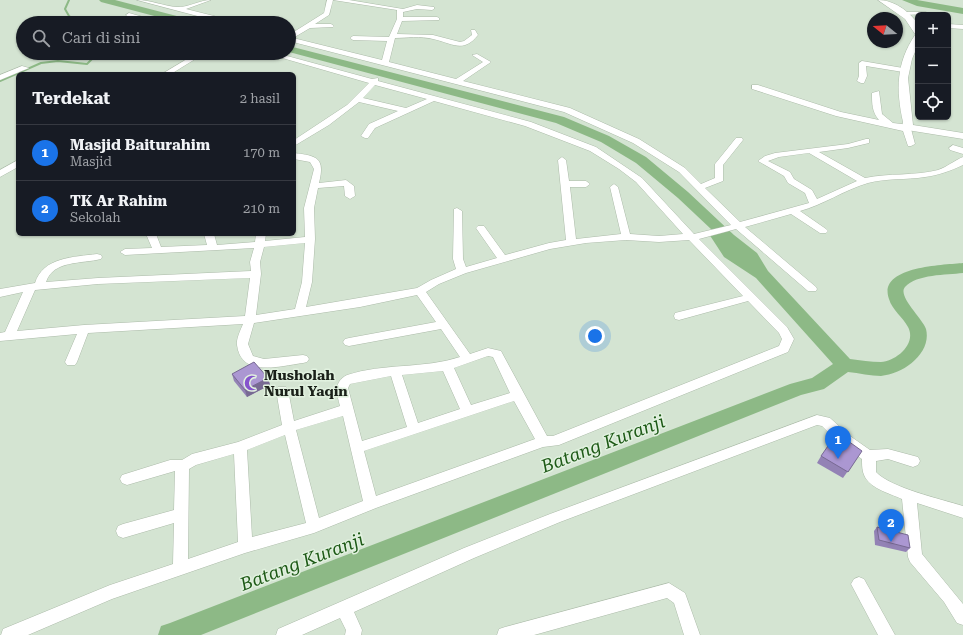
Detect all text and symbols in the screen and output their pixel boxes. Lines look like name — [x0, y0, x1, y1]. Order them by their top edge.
north arrow — [867, 12, 903, 48]
map controls — [915, 12, 951, 120]
button: + — [915, 12, 951, 48]
search box — [16, 16, 296, 60]
icon: search — [30, 27, 52, 49]
text: Cari di sini — [62, 29, 140, 47]
button: − — [915, 48, 951, 84]
button: locate — [915, 84, 951, 120]
text: Terdekat — [32, 88, 110, 108]
text: 2 hasil — [240, 91, 280, 106]
text: Masjid Baiturahim — [70, 136, 210, 154]
text: 1 — [41, 145, 49, 160]
text: 170 m — [243, 145, 280, 160]
text: Masjid — [70, 154, 112, 169]
text: TK Ar Rahim — [70, 192, 167, 210]
text: 2 — [41, 201, 49, 216]
text: 210 m — [243, 201, 280, 216]
text: Sekolah — [70, 210, 121, 225]
your location — [585, 326, 605, 346]
place label: Musholah Nurul Yaqin — [264, 367, 348, 399]
mosque icon: Musholah Nurul Yaqin — [243, 374, 261, 392]
water label: Batang Kuranji — [537, 410, 668, 477]
pin: 1 — [825, 426, 851, 459]
pin: 2 — [878, 509, 904, 542]
water label: Batang Kuranji — [236, 528, 367, 595]

